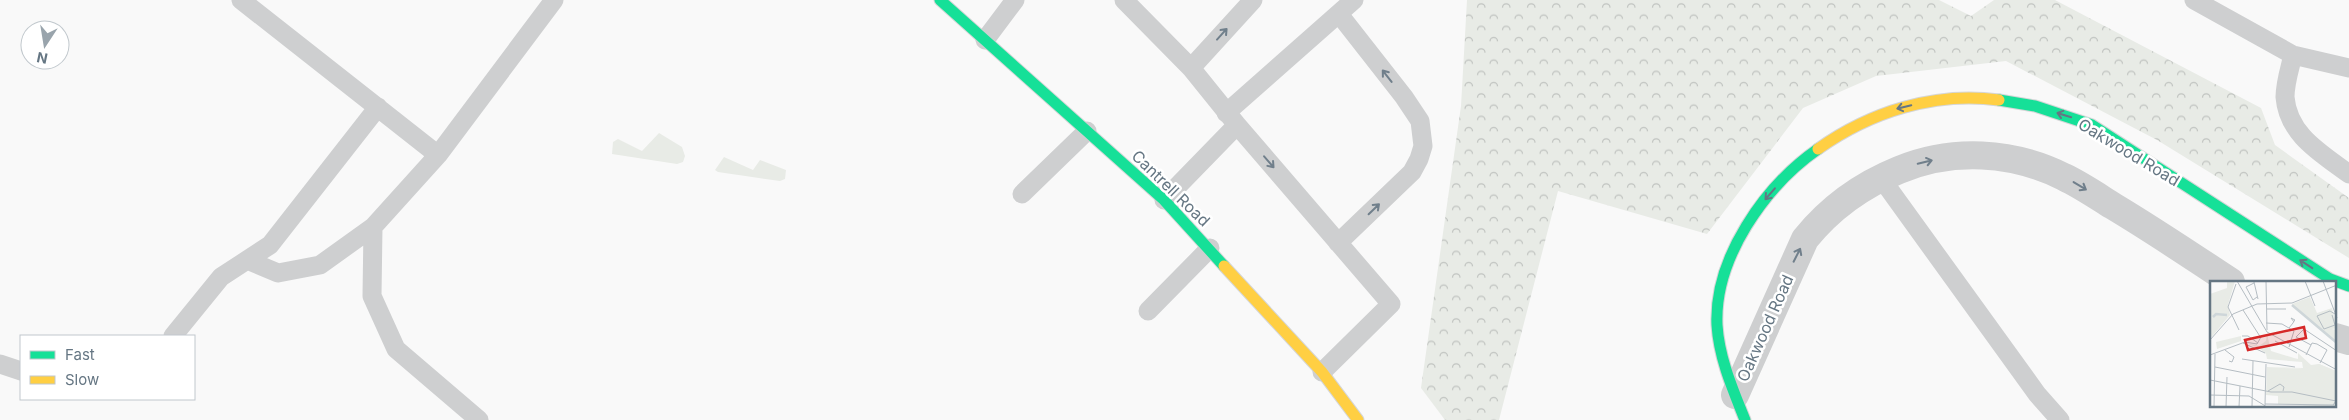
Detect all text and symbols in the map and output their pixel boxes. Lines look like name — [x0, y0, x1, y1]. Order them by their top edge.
north arrow — [20, 20, 70, 70]
one-way arrow — [1216, 27, 1228, 40]
text: N — [35, 49, 49, 68]
one-way arrow — [1382, 70, 1393, 83]
one-way arrow — [1897, 103, 1913, 112]
one-way arrow — [2056, 109, 2072, 119]
street label: Oakwood Road — [2075, 114, 2183, 190]
street label: Cantrell Road — [1128, 146, 1214, 230]
one-way arrow — [1263, 156, 1274, 169]
one-way arrow — [1916, 157, 1932, 166]
one-way arrow — [2073, 182, 2087, 192]
one-way arrow — [1764, 187, 1776, 200]
one-way arrow — [1367, 203, 1380, 215]
one-way arrow — [1793, 248, 1802, 263]
one-way arrow — [2299, 259, 2313, 269]
street label: Oakwood Road — [1732, 271, 1798, 385]
inset map — [2210, 281, 2336, 408]
legend — [20, 335, 195, 400]
text: Fast — [65, 345, 95, 364]
text: Slow — [65, 370, 99, 389]

